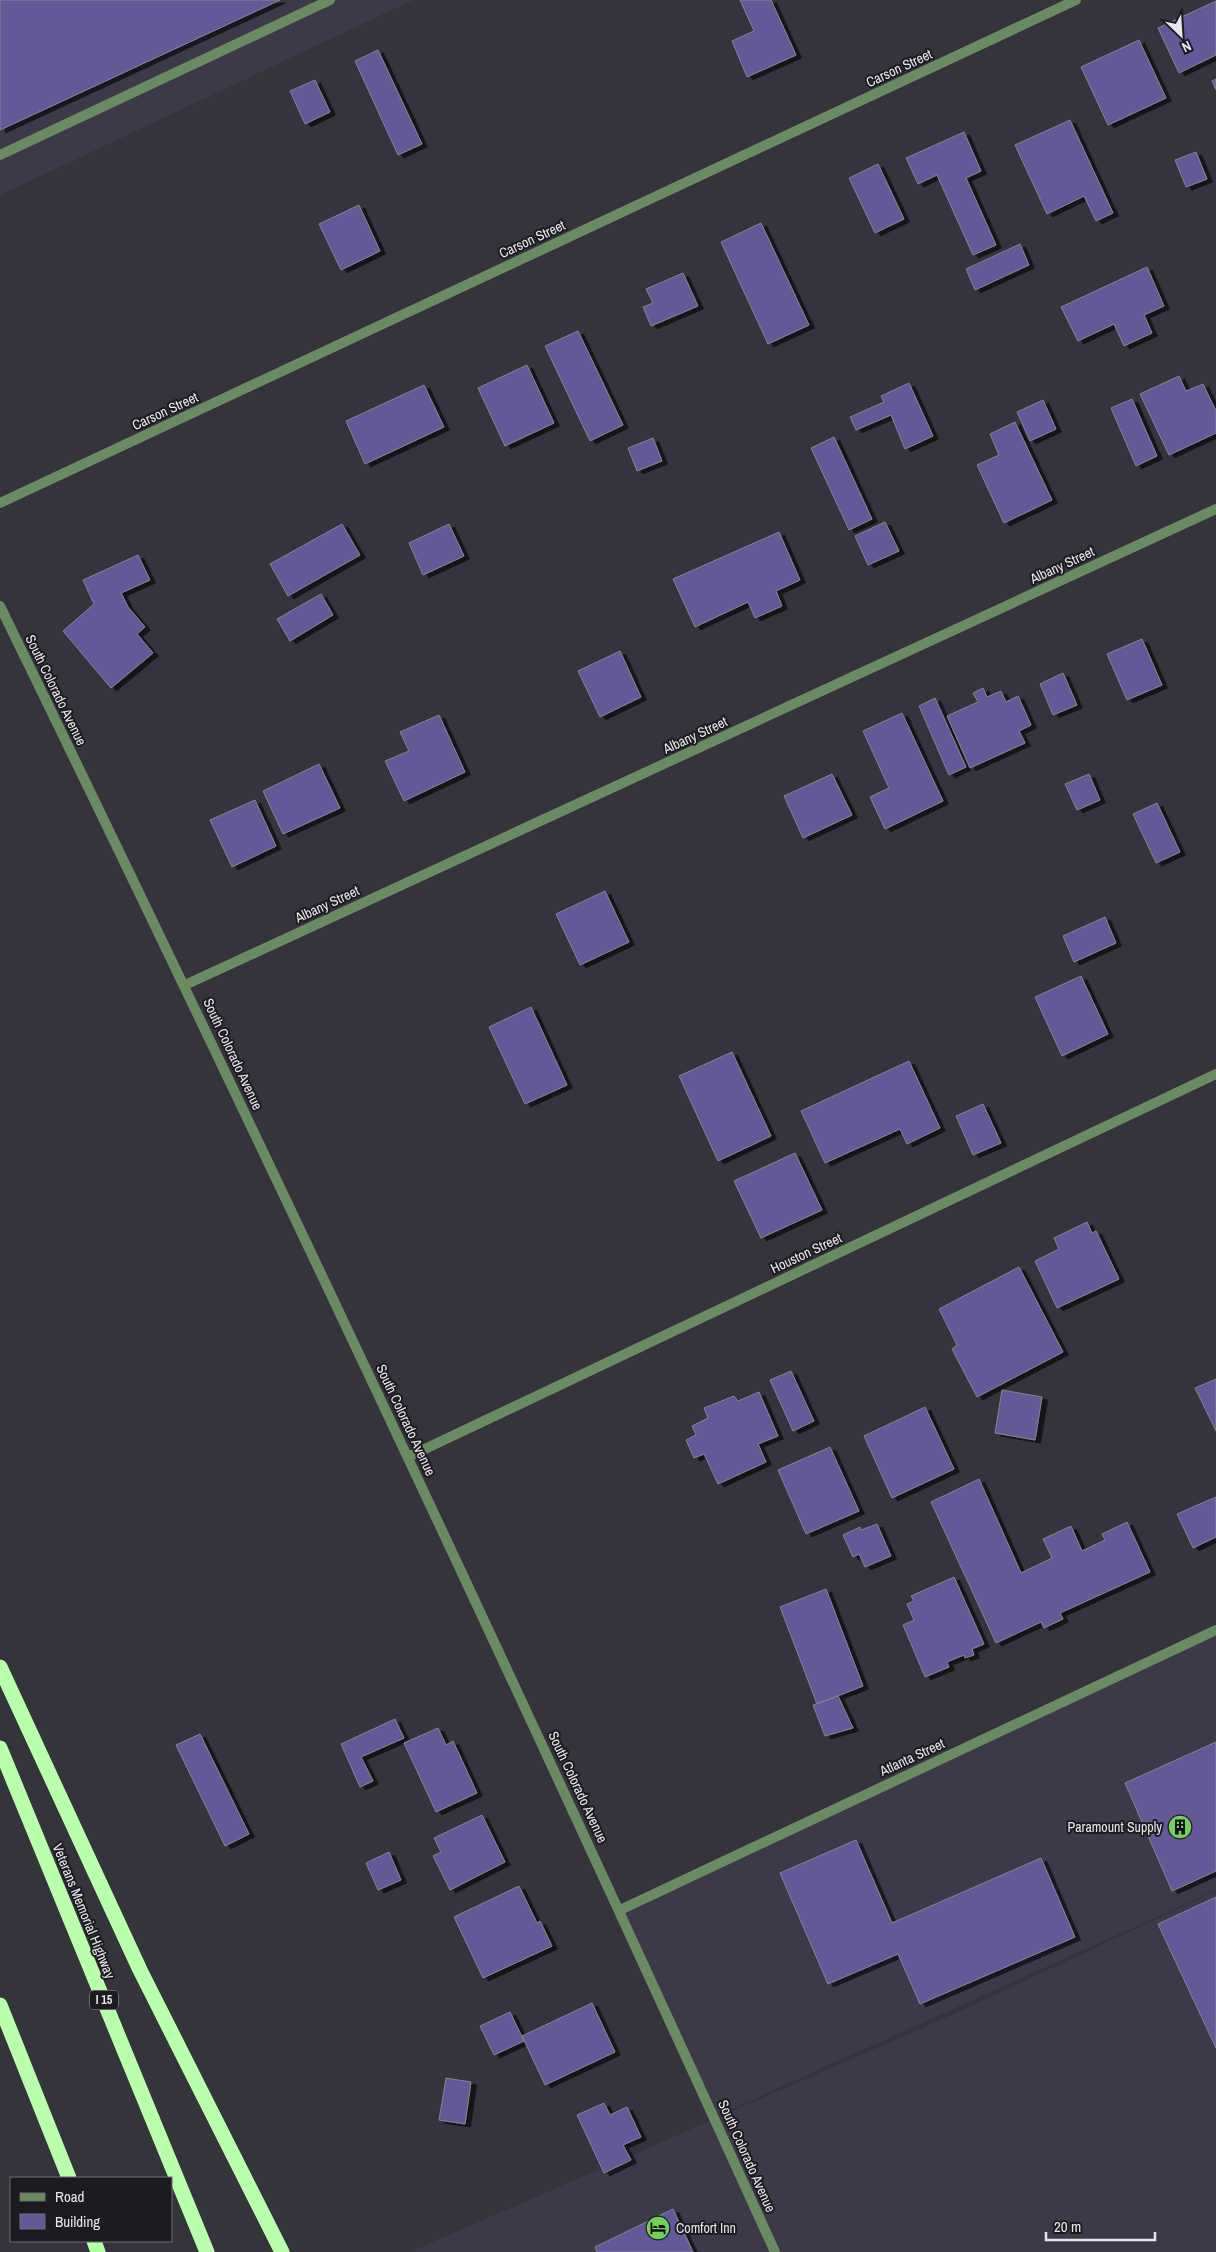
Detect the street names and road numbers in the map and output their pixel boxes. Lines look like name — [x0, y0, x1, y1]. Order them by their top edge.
street label: Carson Street — [863, 45, 935, 91]
street label: Carson Street — [496, 216, 568, 262]
street label: Carson Street — [129, 388, 201, 434]
street label: Albany Street — [1026, 542, 1097, 588]
street label: South Colorado Avenue — [21, 632, 91, 748]
street label: Albany Street — [659, 712, 730, 758]
street label: Albany Street — [291, 881, 362, 927]
street label: South Colorado Avenue — [199, 995, 267, 1113]
street label: Houston Street — [767, 1229, 845, 1277]
street label: South Colorado Avenue — [372, 1361, 440, 1479]
street label: South Colorado Avenue — [544, 1728, 612, 1846]
street label: Atlanta Street — [876, 1734, 947, 1780]
street label: Veterans Memorial Highway — [49, 1841, 119, 1981]
road number: I 15 — [90, 1990, 118, 2010]
street label: South Colorado Avenue — [714, 2097, 780, 2215]

